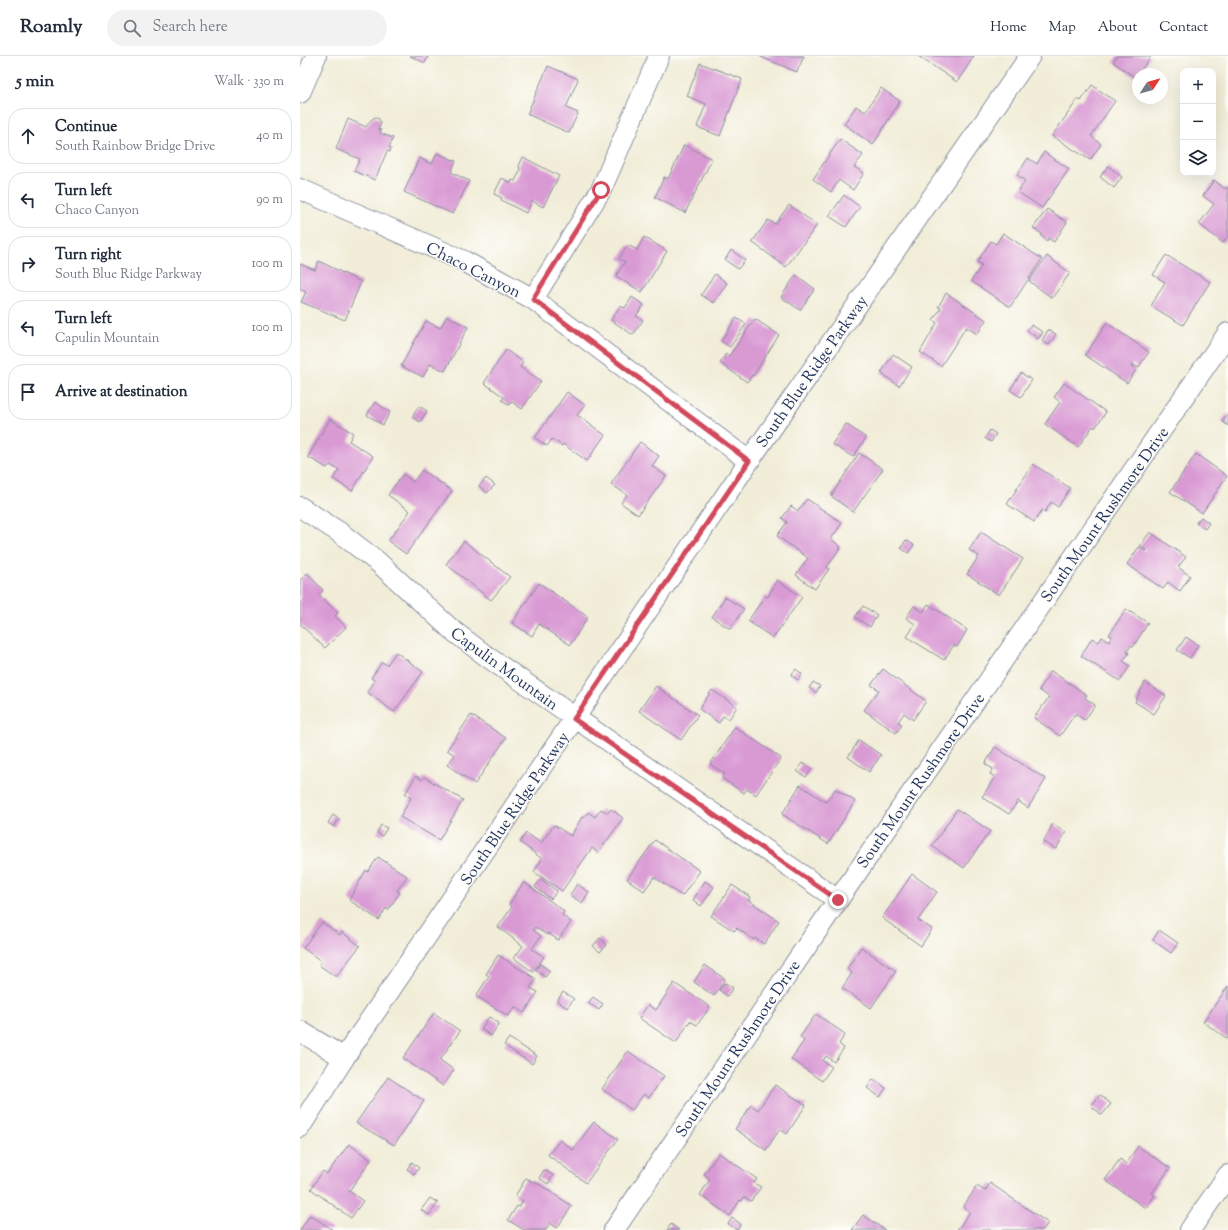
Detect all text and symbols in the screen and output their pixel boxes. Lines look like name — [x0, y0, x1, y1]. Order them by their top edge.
search box — [107, 10, 387, 46]
text: Roamly — [20, 14, 83, 41]
icon: search — [121, 17, 143, 39]
text: Search here — [153, 17, 228, 38]
text: Home — [990, 18, 1027, 38]
text: Map — [1049, 18, 1076, 38]
text: About — [1098, 18, 1137, 38]
text: Contact — [1159, 18, 1208, 38]
north arrow — [1132, 68, 1168, 104]
map controls — [1180, 68, 1216, 176]
button: + — [1180, 68, 1216, 104]
text: 5 min — [16, 70, 54, 94]
text: Walk · 330 m — [214, 73, 284, 91]
button: − — [1180, 104, 1216, 140]
text: Continue — [55, 117, 117, 138]
icon: ahead — [17, 125, 39, 147]
text: 40 m — [256, 127, 283, 145]
text: South Rainbow Bridge Drive — [55, 138, 215, 156]
button: layers — [1180, 140, 1216, 176]
text: Turn left — [55, 181, 112, 202]
route start — [592, 181, 610, 199]
icon: left — [17, 189, 39, 211]
text: 90 m — [256, 191, 283, 209]
text: Chaco Canyon — [55, 202, 139, 220]
street label: Chaco Canyon — [421, 237, 525, 305]
text: Turn right — [55, 245, 121, 266]
icon: right — [17, 253, 39, 275]
text: 100 m — [251, 255, 283, 273]
text: South Blue Ridge Parkway — [55, 266, 202, 284]
street label: South Blue Ridge Parkway — [752, 292, 874, 453]
text: Turn left — [55, 309, 112, 330]
icon: left — [17, 317, 39, 339]
text: 100 m — [251, 319, 283, 337]
text: Capulin Mountain — [55, 330, 159, 348]
icon: arrive — [17, 381, 39, 403]
text: Arrive at destination — [55, 382, 188, 403]
street label: South Mount Rushmore Drive — [1037, 423, 1176, 608]
street label: Capulin Mountain — [445, 623, 563, 717]
street label: South Mount Rushmore Drive — [853, 689, 992, 874]
street label: South Blue Ridge Parkway — [456, 728, 576, 891]
route end — [829, 891, 847, 909]
street label: South Mount Rushmore Drive — [671, 956, 807, 1143]

